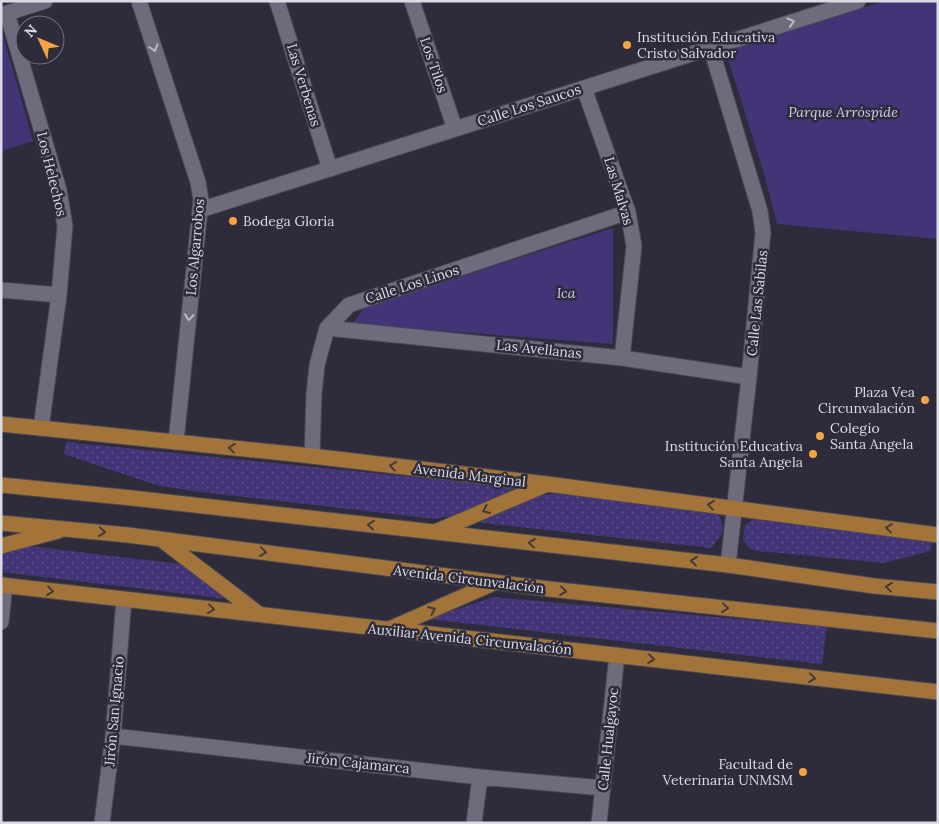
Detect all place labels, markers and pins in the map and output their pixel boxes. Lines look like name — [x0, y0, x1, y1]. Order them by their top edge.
place label: Institución Educativa Cristo Salvador — [637, 28, 775, 62]
marker: Institución Educativa Cristo Salvador — [621, 39, 633, 51]
place label: Bodega Gloria — [243, 212, 334, 230]
marker: Bodega Gloria — [227, 215, 239, 227]
place label: Plaza Vea Circunvalación — [818, 383, 915, 417]
marker: Plaza Vea Circunvalación — [919, 394, 931, 406]
place label: Colegio Santa Angela — [830, 419, 913, 453]
marker: Colegio Santa Angela — [814, 430, 826, 442]
place label: Institución Educativa Santa Angela — [665, 437, 803, 471]
marker: Institución Educativa Santa Angela — [807, 448, 819, 460]
place label: Facultad de Veterinaria UNMSM — [661, 755, 793, 789]
marker: Facultad de Veterinaria UNMSM — [797, 766, 809, 778]

